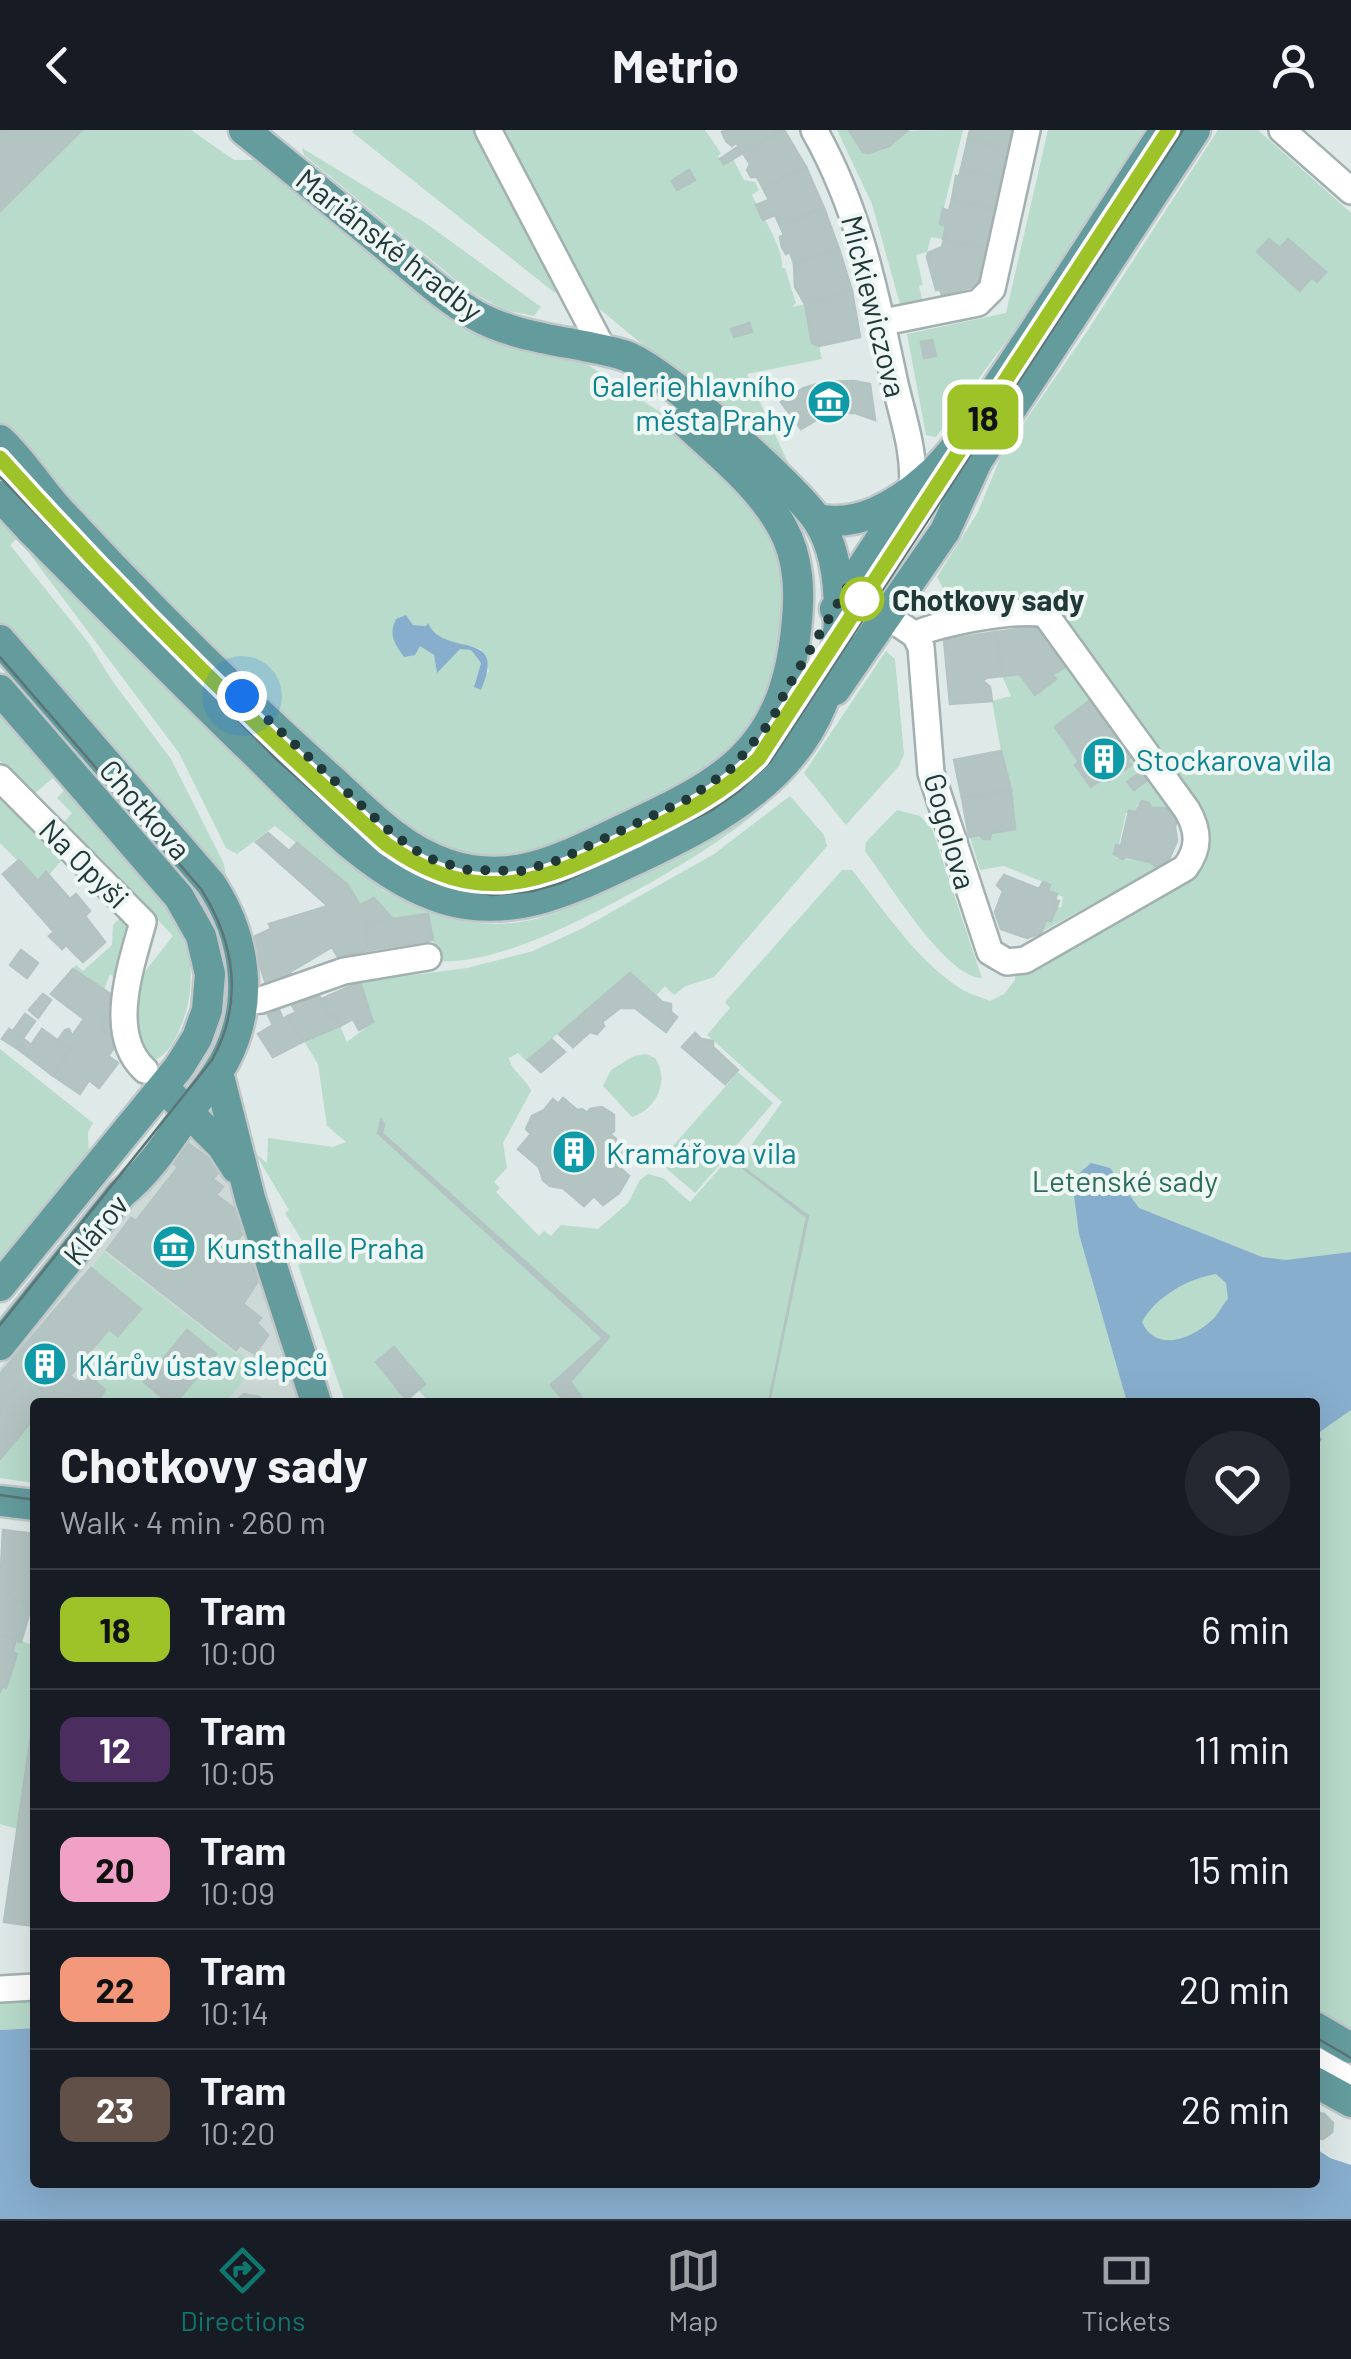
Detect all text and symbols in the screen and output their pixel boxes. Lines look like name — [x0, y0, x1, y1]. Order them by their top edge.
icon: back — [30, 38, 85, 93]
text: Metrio — [612, 38, 739, 92]
icon: person — [1266, 38, 1321, 93]
street label: Mariánské hradby — [290, 160, 490, 328]
street label: Mickiewiczova — [835, 211, 915, 401]
place label: Galerie hlavního města Prahy — [592, 367, 796, 437]
museum icon: Galerie hlavního města Prahy — [806, 379, 852, 425]
line badge: 18 — [938, 384, 1028, 450]
text: 18 — [967, 396, 999, 438]
marker: Chotkovy sady — [841, 578, 883, 620]
place label: Chotkovy sady — [892, 581, 1084, 617]
your location — [217, 671, 267, 721]
building icon: Stockarova vila — [1081, 736, 1127, 782]
place label: Stockarova vila — [1136, 741, 1332, 777]
street label: Chotkova — [93, 752, 199, 866]
street label: Gogolova — [917, 769, 985, 893]
street label: Na Opyši — [33, 811, 137, 915]
building icon: Kramářova vila — [551, 1129, 597, 1175]
place label: Kramářova vila — [606, 1134, 797, 1170]
park label: Letenské sady — [1032, 1162, 1218, 1198]
street label: Klárov — [55, 1186, 135, 1272]
museum icon: Kunsthalle Praha — [151, 1224, 197, 1270]
place label: Kunsthalle Praha — [206, 1229, 425, 1265]
building icon: Klárův ústav slepců — [22, 1341, 68, 1387]
place label: Klárův ústav slepců — [78, 1346, 328, 1382]
button: heart — [1185, 1431, 1290, 1536]
text: Chotkovy sady — [60, 1435, 368, 1493]
text: Walk · 4 min · 260 m — [60, 1502, 326, 1540]
text: Tram — [200, 1587, 286, 1633]
text: 6 min — [1201, 1606, 1290, 1652]
text: 18 — [99, 1608, 131, 1650]
text: 10:00 — [200, 1633, 276, 1671]
text: Tram — [200, 1707, 286, 1753]
text: 11 min — [1194, 1726, 1290, 1772]
text: 12 — [99, 1728, 131, 1770]
text: 10:05 — [200, 1753, 275, 1791]
text: Tram — [200, 1827, 286, 1873]
text: 15 min — [1188, 1846, 1290, 1892]
text: 20 — [95, 1848, 135, 1890]
text: 10:09 — [200, 1873, 275, 1911]
text: Tram — [200, 1947, 286, 1993]
text: 20 min — [1179, 1966, 1290, 2012]
text: 22 — [95, 1968, 135, 2010]
text: 10:14 — [200, 1993, 269, 2031]
text: Tram — [200, 2067, 286, 2113]
text: 26 min — [1181, 2086, 1290, 2132]
text: 23 — [96, 2088, 134, 2130]
text: 10:20 — [200, 2113, 275, 2151]
tab: Directions — [180, 2243, 305, 2337]
tab: Map — [666, 2243, 721, 2337]
tab: Tickets — [1082, 2243, 1171, 2337]

